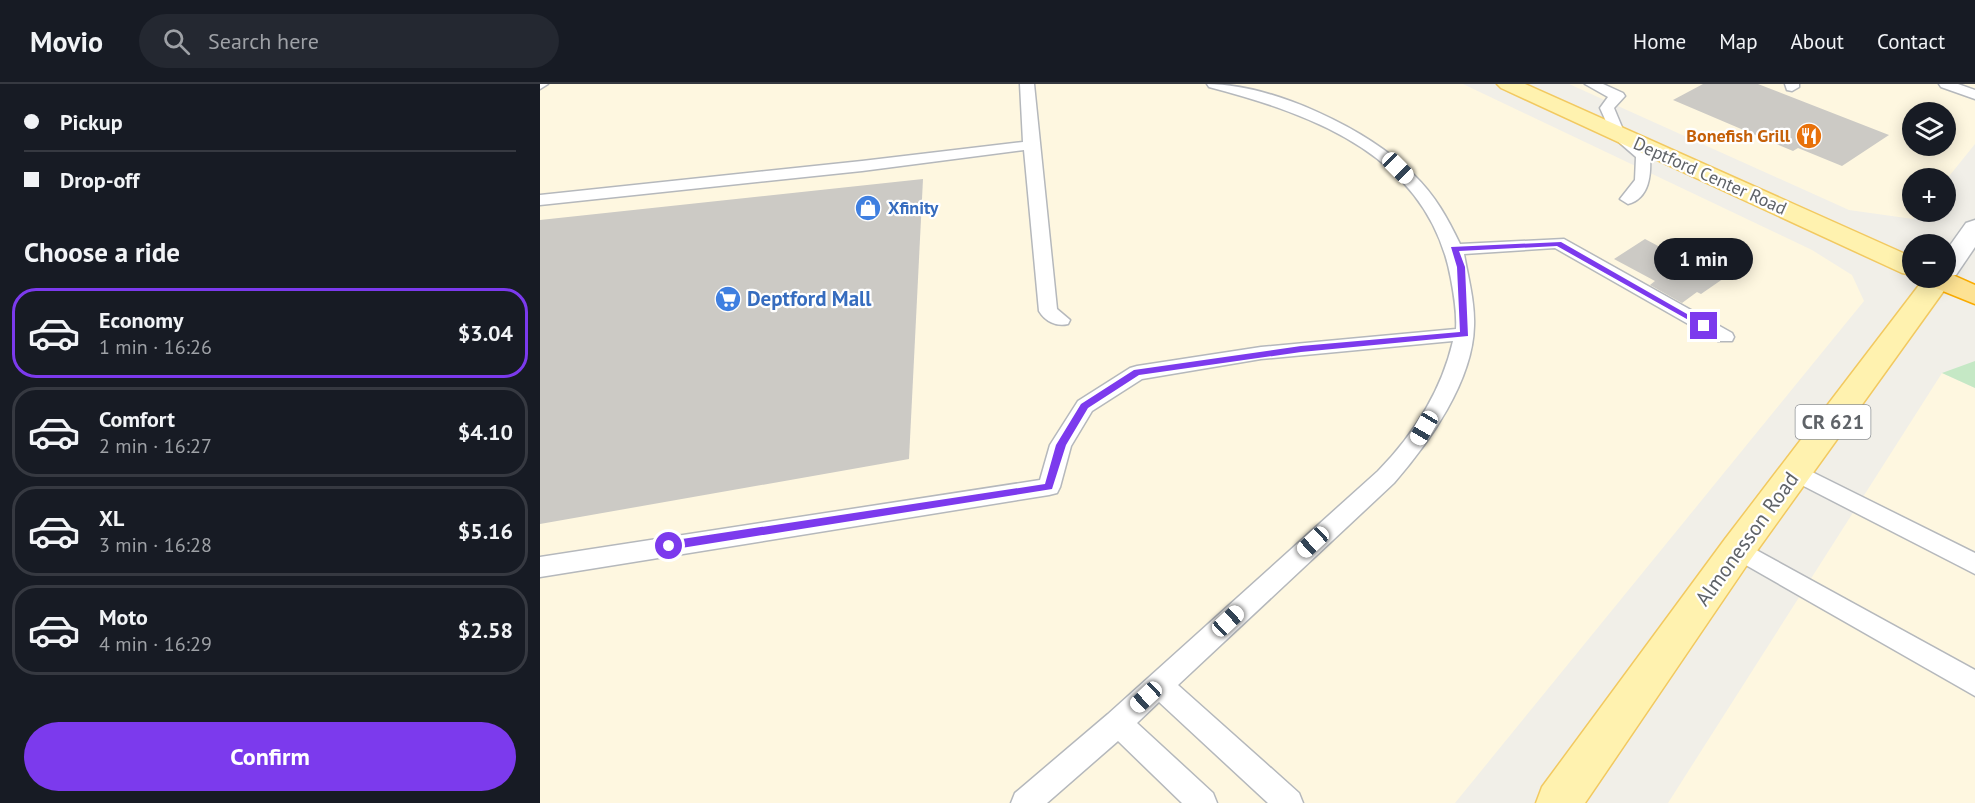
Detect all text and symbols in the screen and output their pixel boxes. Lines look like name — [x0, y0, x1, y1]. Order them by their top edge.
search box — [139, 14, 559, 68]
text: Movio — [30, 23, 103, 60]
icon: search — [160, 25, 193, 58]
text: Search here — [208, 27, 319, 55]
text: Home — [1633, 28, 1686, 55]
text: Map — [1719, 28, 1758, 55]
text: About — [1791, 28, 1844, 55]
text: Contact — [1877, 28, 1945, 55]
map controls — [1902, 102, 1956, 288]
button: layers — [1902, 102, 1956, 156]
text: Pickup — [60, 108, 123, 136]
restaurant icon: Bonefish Grill — [1794, 121, 1824, 151]
place label: Bonefish Grill — [1686, 124, 1791, 147]
street label: Deptford Center Road — [1630, 131, 1790, 220]
car — [1379, 149, 1417, 187]
text: Drop-off — [60, 166, 139, 194]
button: + — [1902, 168, 1956, 222]
shop icon: Xfinity — [853, 193, 883, 223]
place label: Xfinity — [888, 196, 939, 219]
button: − — [1902, 234, 1956, 288]
text: Choose a ride — [24, 235, 180, 269]
callout: 1 min — [1654, 239, 1754, 281]
text: 1 min — [1679, 246, 1728, 272]
supermarket icon: Deptford Mall — [713, 284, 743, 314]
place label: Deptford Mall — [747, 285, 872, 312]
icon: car — [27, 306, 81, 360]
text: Economy — [99, 306, 183, 334]
route end — [1690, 312, 1717, 339]
text: $3.04 — [458, 319, 513, 347]
text: 1 min · 16:26 — [99, 334, 212, 360]
icon: car — [27, 405, 81, 459]
text: Comfort — [99, 405, 175, 433]
road number: CR 621 — [1796, 405, 1870, 439]
car — [1407, 408, 1441, 448]
text: $4.10 — [458, 418, 513, 446]
text: 2 min · 16:27 — [99, 433, 212, 459]
street label: Almonesson Road — [1689, 466, 1804, 611]
icon: car — [27, 504, 81, 558]
text: XL — [99, 504, 124, 532]
text: $5.16 — [458, 517, 513, 545]
car — [1294, 523, 1332, 561]
text: 3 min · 16:28 — [99, 532, 212, 558]
route start — [655, 532, 682, 559]
car — [1209, 602, 1247, 640]
icon: car — [27, 603, 81, 657]
text: Moto — [99, 603, 148, 631]
text: $2.58 — [458, 616, 513, 644]
text: 4 min · 16:29 — [99, 631, 212, 657]
car — [1127, 678, 1165, 716]
button: Confirm — [24, 722, 516, 791]

